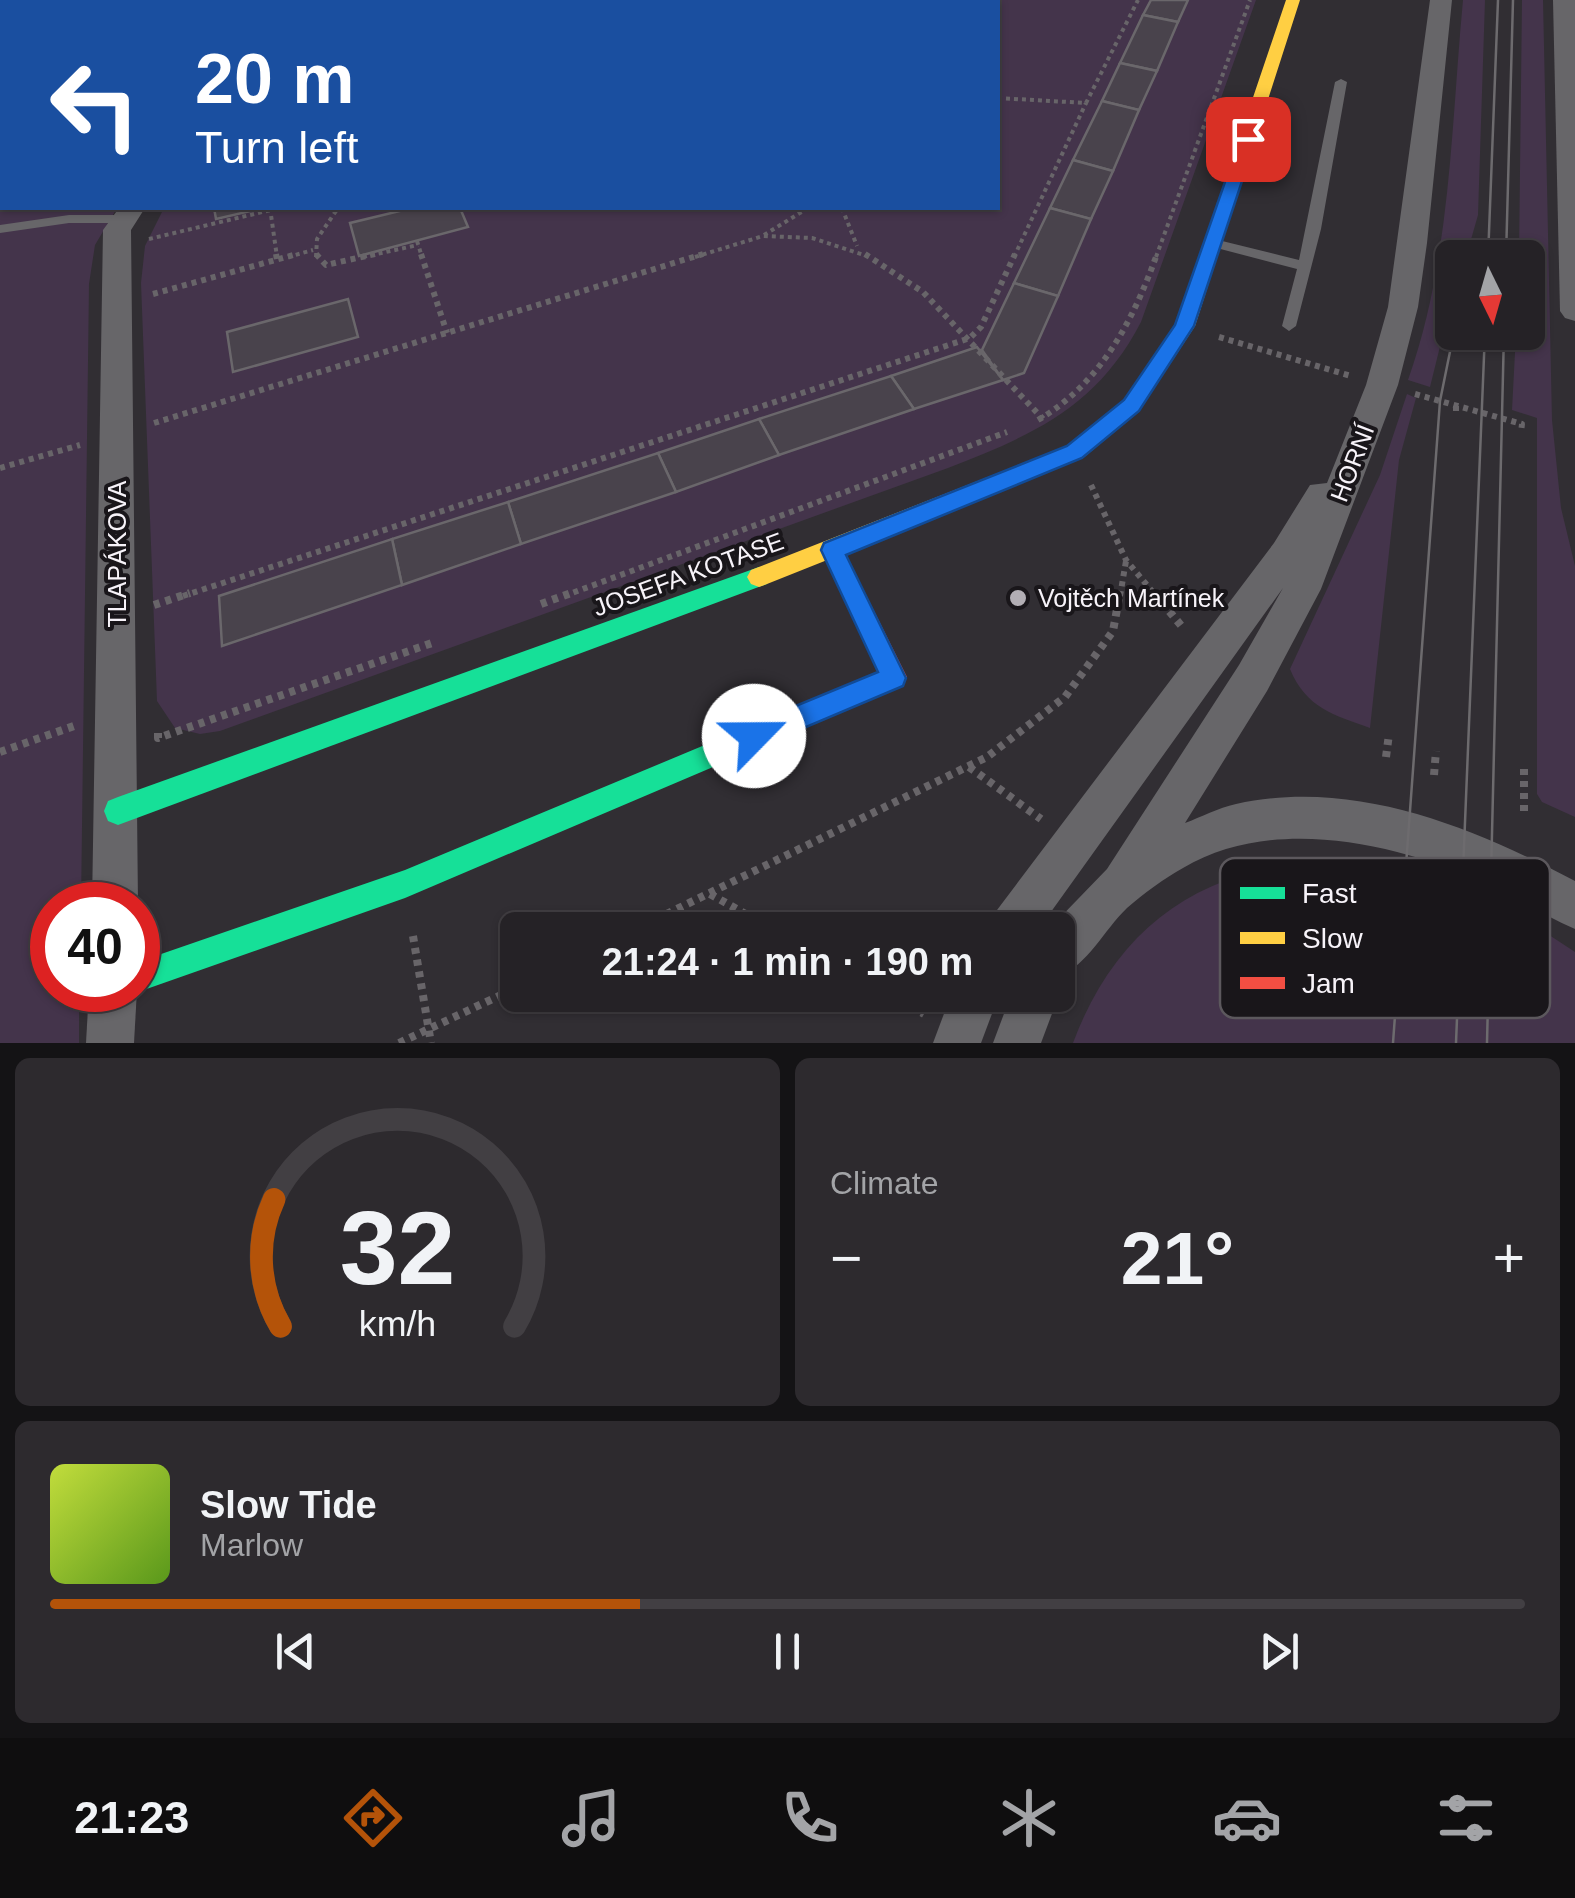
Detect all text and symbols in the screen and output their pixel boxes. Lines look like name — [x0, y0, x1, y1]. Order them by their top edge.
icon: left — [30, 40, 160, 170]
text: 20 m — [195, 40, 355, 118]
pin — [1206, 97, 1291, 182]
icon: arrive — [1221, 112, 1276, 167]
text: Turn left — [195, 122, 358, 173]
north arrow — [1435, 240, 1545, 350]
map controls — [1435, 240, 1545, 350]
street label: HORNÍ — [1324, 420, 1380, 506]
street label: TLAPÁKOVA — [103, 480, 131, 627]
street label: JOSEFA KOTASE — [589, 526, 787, 622]
place label: Vojtěch Martínek — [1038, 584, 1225, 612]
marker: Vojtěch Martínek — [1007, 587, 1029, 609]
position arrow — [702, 684, 806, 788]
legend — [1220, 858, 1550, 1018]
text: Fast — [1302, 878, 1357, 909]
speed limit sign: 40 — [30, 882, 160, 1012]
text: Slow — [1302, 923, 1363, 954]
text: 21:24 · 1 min · 190 m — [602, 941, 973, 983]
text: Jam — [1302, 968, 1355, 999]
text: Climate — [830, 1165, 938, 1201]
text: 32 — [340, 1190, 455, 1306]
text: 21° — [1121, 1216, 1234, 1300]
text: − — [830, 1227, 862, 1289]
text: + — [1493, 1227, 1525, 1289]
text: km/h — [359, 1304, 436, 1344]
text: Slow Tide — [200, 1484, 377, 1526]
text: Marlow — [200, 1527, 303, 1563]
icon: previous — [268, 1624, 323, 1679]
icon: pause — [760, 1624, 815, 1679]
icon: next — [1252, 1624, 1307, 1679]
icon: directions — [338, 1783, 408, 1853]
icon: music — [556, 1783, 626, 1853]
icon: phone — [775, 1783, 845, 1853]
icon: climate — [994, 1783, 1064, 1853]
icon: car — [1212, 1783, 1282, 1853]
icon: filters — [1431, 1783, 1501, 1853]
text: 21:23 — [74, 1792, 189, 1843]

